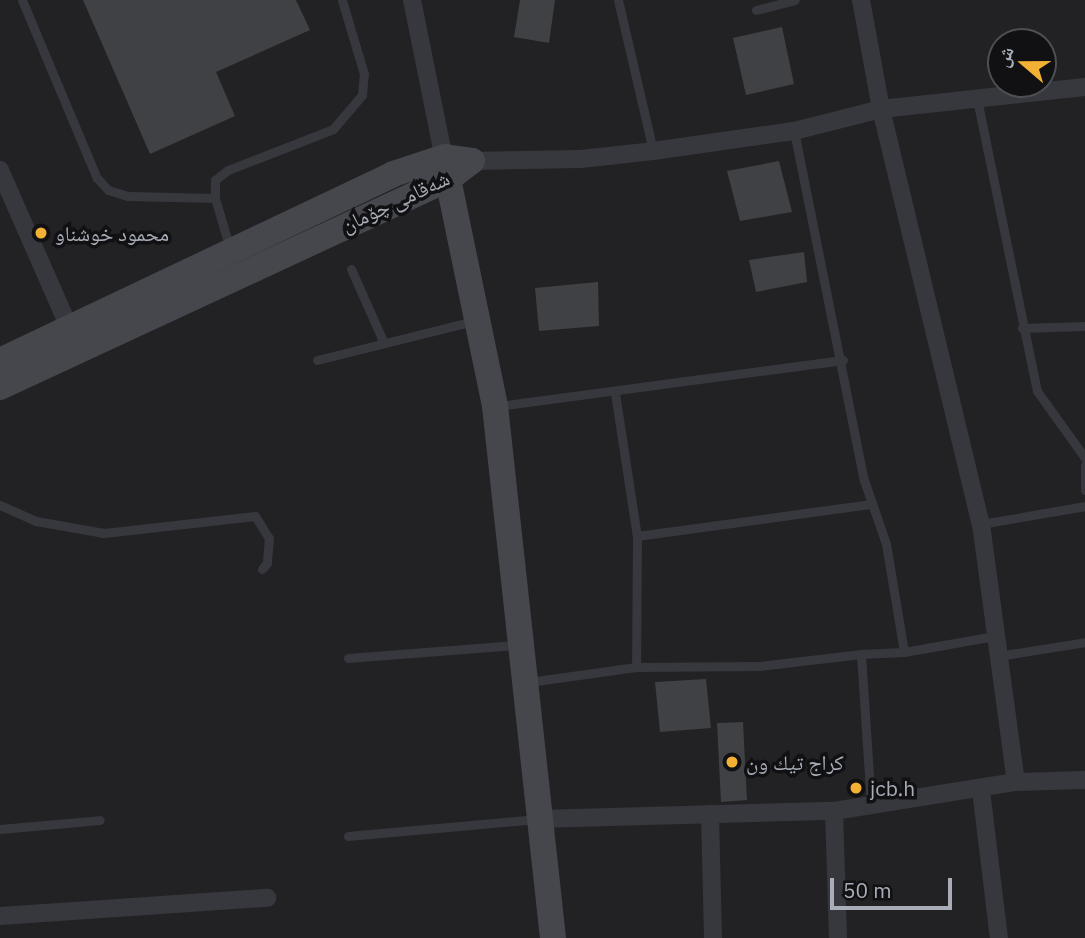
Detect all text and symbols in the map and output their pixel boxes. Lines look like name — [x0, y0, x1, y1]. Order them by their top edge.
north arrow — [987, 28, 1057, 98]
text: ش — [989, 43, 1019, 70]
street label: شەقامی چۆمان — [337, 165, 453, 237]
place label: محمود خوشناو — [55, 220, 169, 246]
marker: محمود خوشناو — [33, 225, 49, 241]
place label: كراج تيك ون — [746, 749, 844, 775]
marker: كراج تيك ون — [724, 754, 740, 770]
place label: jcb.h — [870, 775, 915, 801]
marker: jcb.h — [848, 780, 864, 796]
scale bar — [833, 864, 956, 908]
text: 50 m — [843, 876, 892, 904]

